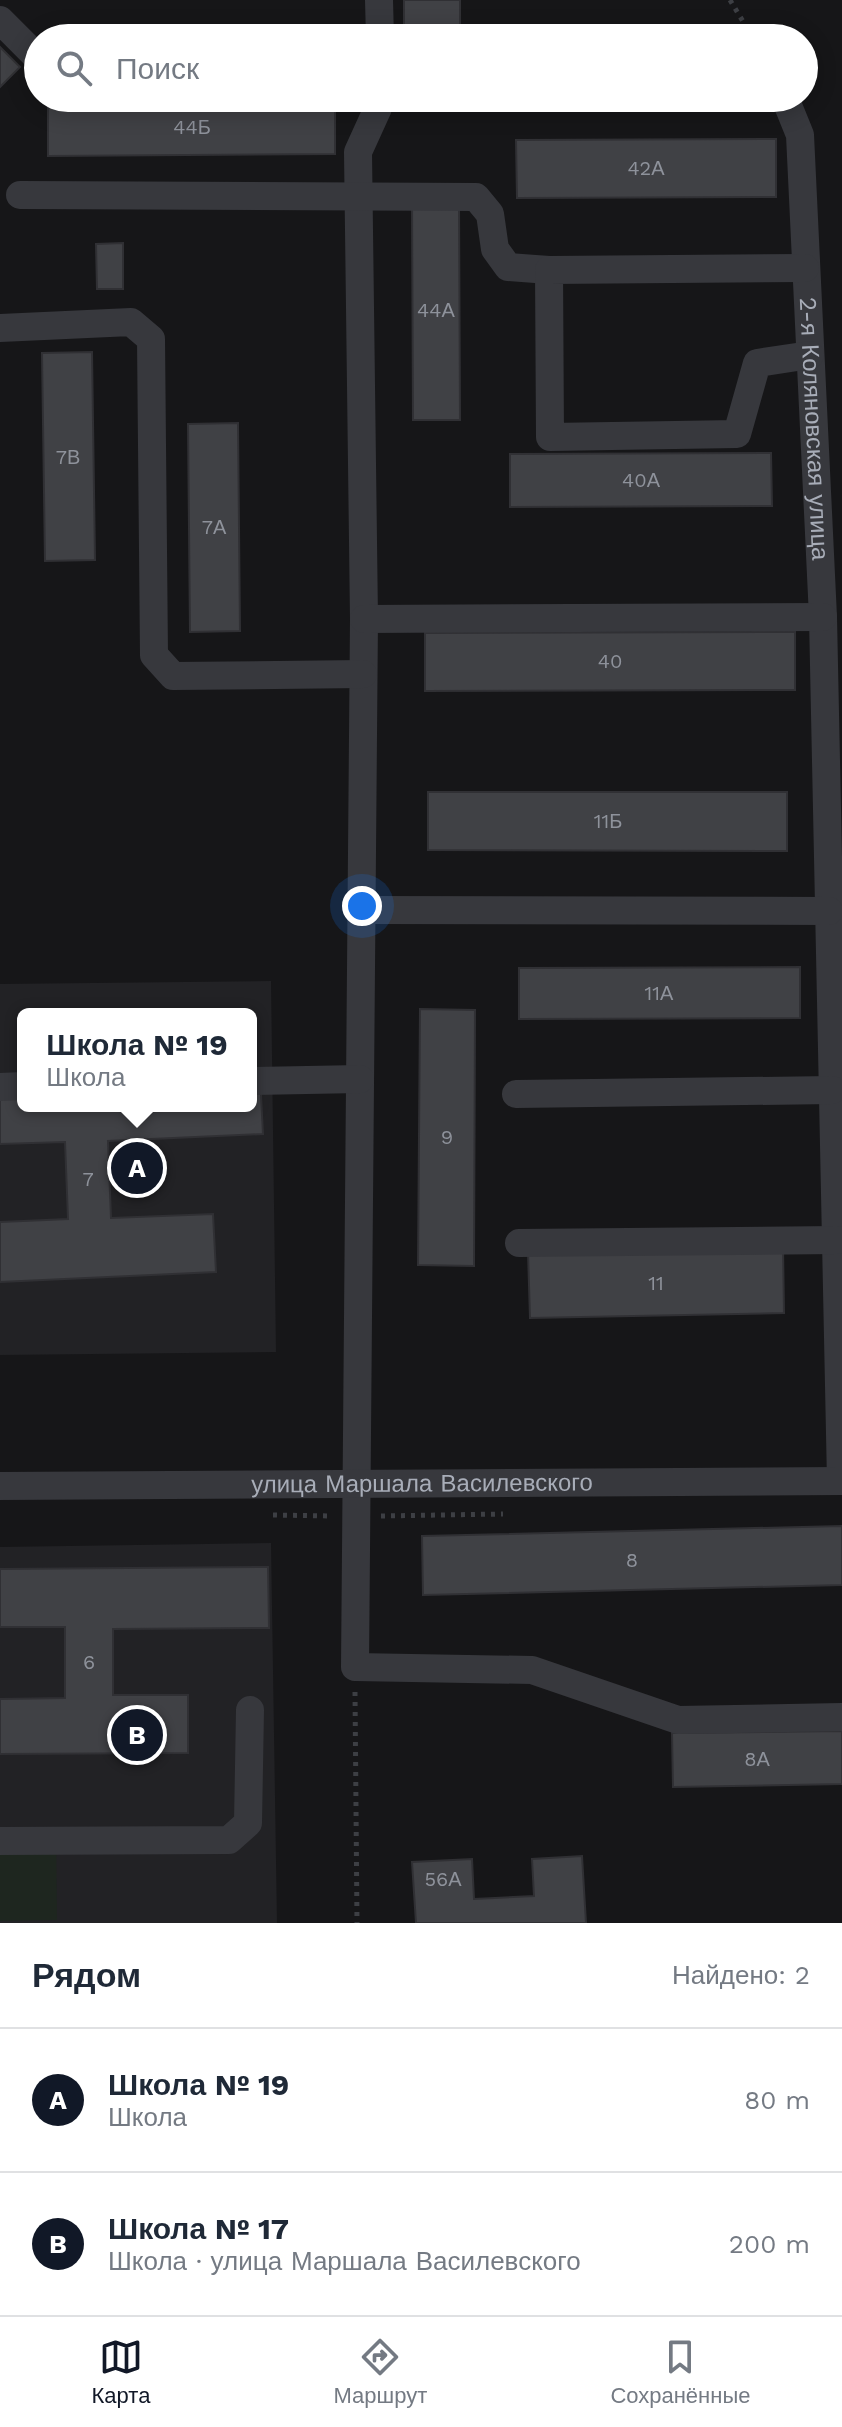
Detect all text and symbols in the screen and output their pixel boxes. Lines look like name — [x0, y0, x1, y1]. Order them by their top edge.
search box — [24, 24, 818, 112]
icon: search — [52, 46, 96, 90]
text: Поиск — [116, 51, 199, 86]
house number: 44Б — [173, 115, 211, 139]
house number: 42А — [627, 156, 665, 180]
street label: 2-я Коляновская улица — [794, 296, 834, 562]
house number: 44А — [417, 298, 456, 322]
house number: 7В — [56, 445, 80, 469]
house number: 40А — [622, 468, 661, 492]
house number: 7А — [202, 515, 227, 539]
house number: 40 — [598, 649, 622, 673]
house number: 11Б — [594, 809, 622, 833]
your location — [342, 886, 382, 926]
house number: 11А — [645, 981, 674, 1005]
popup — [17, 1008, 257, 1112]
text: Школа № 19 — [46, 1027, 228, 1062]
text: Школа — [46, 1062, 125, 1092]
house number: 9 — [441, 1125, 453, 1149]
pin: A — [111, 1138, 163, 1198]
house number: 7 — [82, 1167, 94, 1191]
house number: 11 — [648, 1271, 664, 1295]
street label: улица Маршала Василевского — [251, 1468, 593, 1499]
house number: 8 — [626, 1548, 638, 1572]
house number: 6 — [83, 1650, 95, 1674]
pin: B — [111, 1705, 163, 1765]
house number: 8А — [744, 1747, 770, 1771]
house number: 56А — [424, 1867, 462, 1891]
text: Рядом — [32, 1955, 141, 1995]
text: Найдено: 2 — [672, 1960, 810, 1990]
text: Школа № 19 — [108, 2067, 289, 2102]
text: A — [49, 2085, 67, 2115]
text: 80 m — [744, 2085, 810, 2115]
text: Школа — [108, 2102, 187, 2132]
text: Школа № 17 — [108, 2211, 289, 2246]
text: B — [49, 2229, 67, 2259]
text: 200 m — [729, 2229, 810, 2259]
text: Школа · улица Маршала Василевского — [108, 2246, 581, 2276]
tab: Карта — [92, 2335, 150, 2409]
tab: Маршрут — [334, 2335, 427, 2409]
tab: Сохранённые — [610, 2335, 750, 2409]

